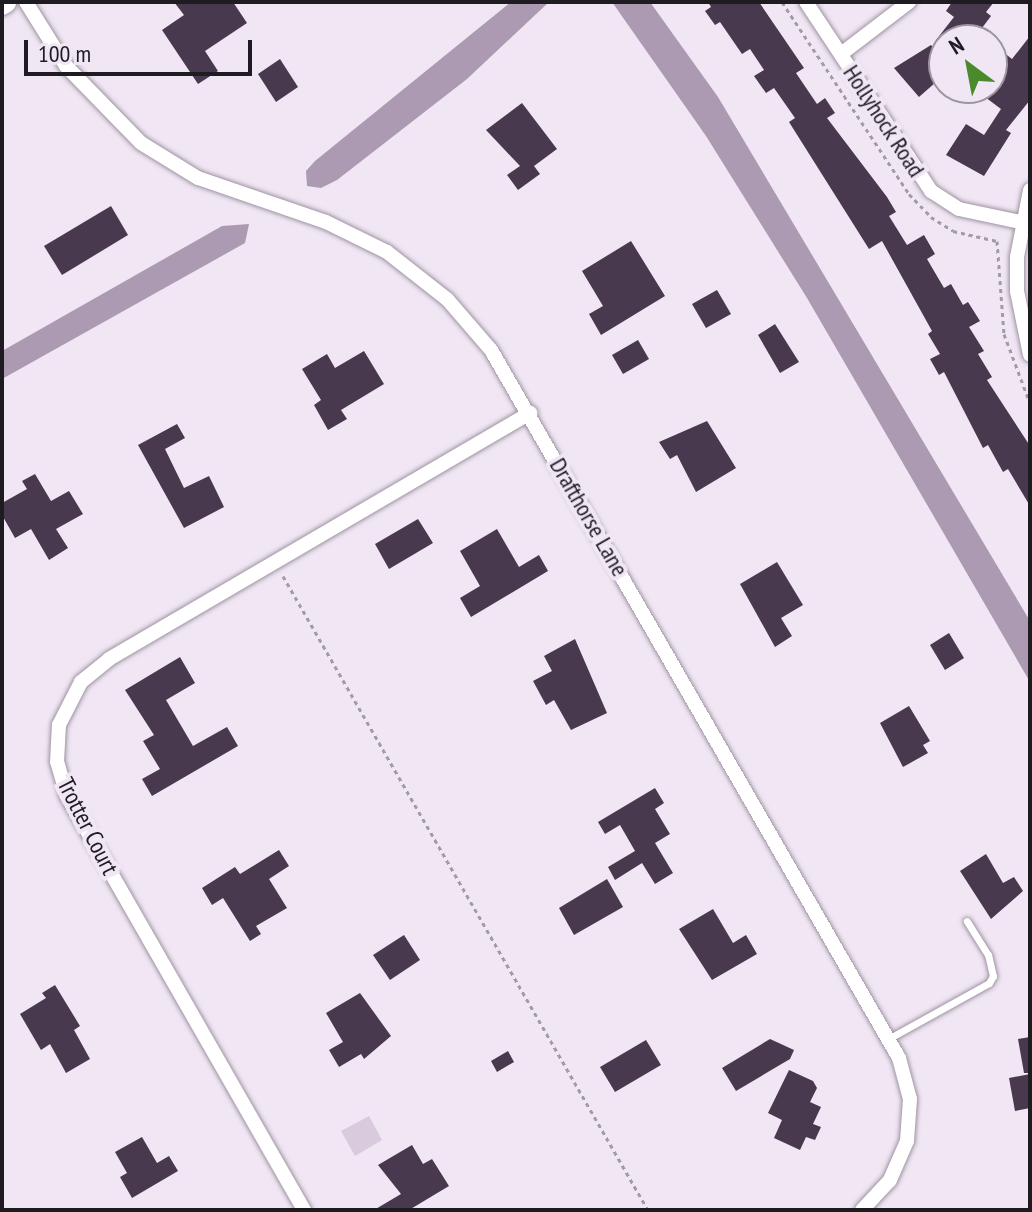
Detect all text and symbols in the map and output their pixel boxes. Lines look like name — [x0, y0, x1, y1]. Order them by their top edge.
scale bar — [28, 24, 256, 74]
north arrow — [928, 24, 1008, 104]
text: N — [944, 30, 969, 60]
text: 100 m — [38, 38, 91, 69]
street label: Hollyhock Road — [837, 59, 931, 183]
street label: Drafthorse Lane — [544, 453, 634, 581]
street label: Trotter Court — [51, 773, 125, 879]

